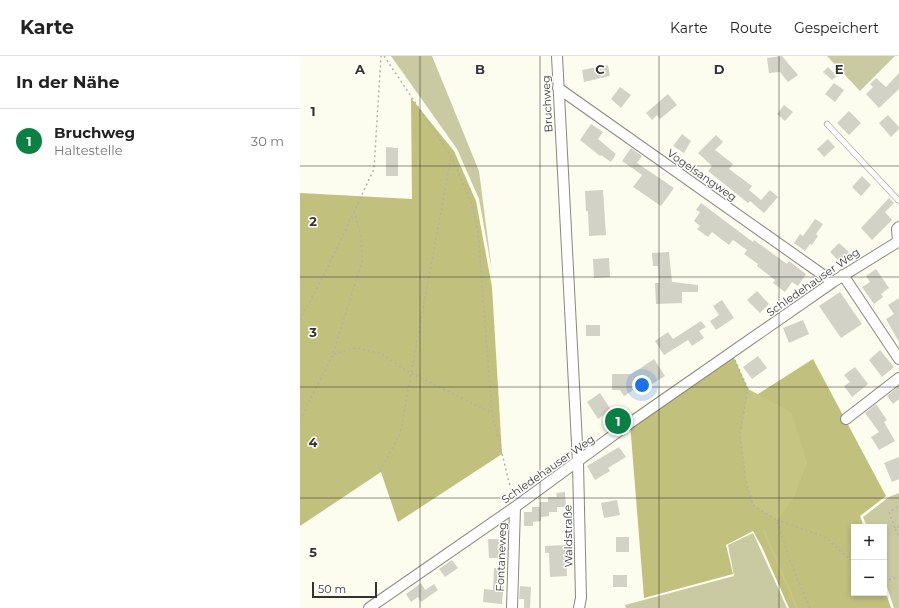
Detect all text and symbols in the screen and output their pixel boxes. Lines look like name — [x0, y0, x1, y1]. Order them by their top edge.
text: Karte — [20, 16, 74, 39]
text: Karte — [670, 19, 708, 37]
text: Route — [730, 19, 772, 37]
text: Gespeichert — [794, 19, 879, 37]
text: A — [354, 61, 366, 77]
text: B — [475, 61, 485, 77]
text: C — [595, 61, 605, 77]
text: D — [714, 61, 725, 77]
text: E — [835, 61, 844, 77]
text: In der Nähe — [16, 72, 120, 92]
street label: Bruchweg — [539, 75, 555, 133]
text: 1 — [310, 103, 316, 119]
text: Bruchweg — [54, 123, 135, 142]
text: 1 — [26, 133, 32, 149]
text: 30 m — [251, 133, 284, 149]
text: Haltestelle — [54, 142, 123, 158]
street label: Vogelsangweg — [665, 146, 739, 204]
text: 2 — [309, 213, 317, 229]
street label: Schledehauser Weg — [764, 245, 862, 319]
text: 3 — [308, 324, 317, 340]
your location — [632, 375, 652, 395]
pin: 1 — [605, 406, 631, 436]
street label: Schledehauser Weg — [499, 432, 597, 506]
text: 4 — [309, 434, 318, 450]
street label: Waldstraße — [560, 504, 576, 568]
street label: Fontaneweg — [493, 522, 509, 592]
map controls — [851, 524, 887, 596]
button: + — [851, 524, 887, 560]
text: 5 — [309, 544, 317, 560]
button: − — [851, 560, 887, 596]
scale bar — [312, 580, 377, 599]
text: 50 m — [318, 582, 346, 596]

